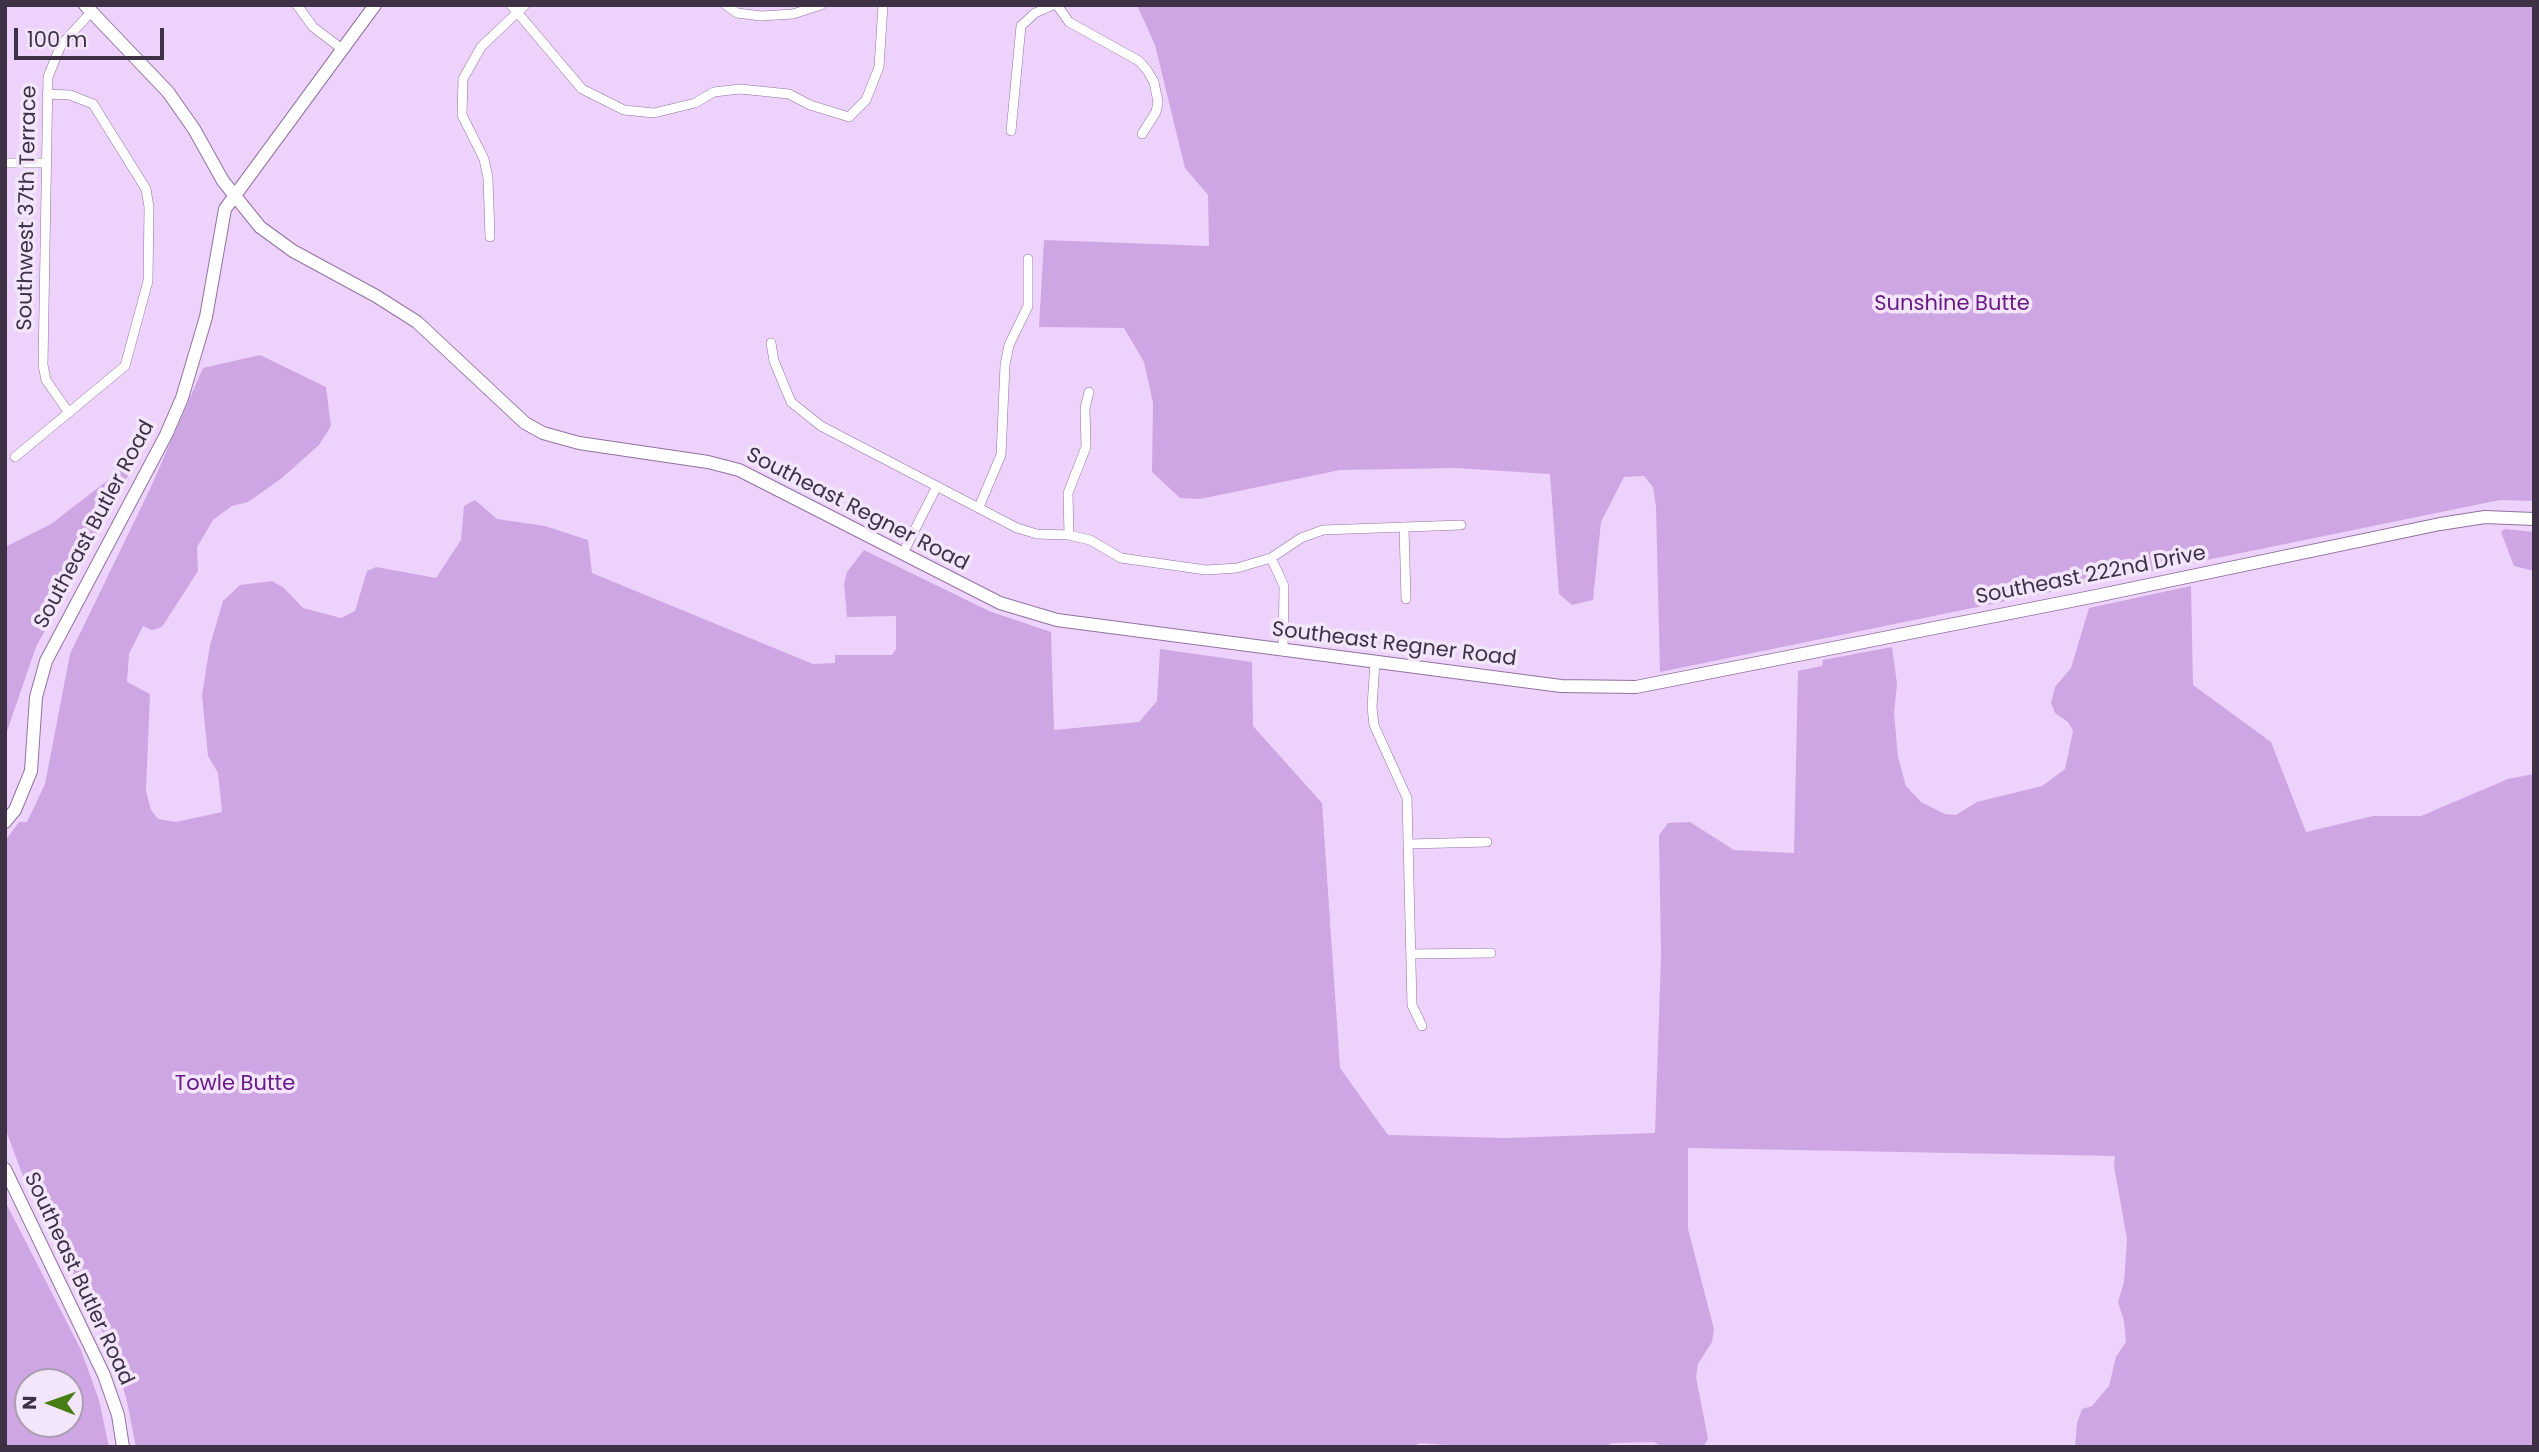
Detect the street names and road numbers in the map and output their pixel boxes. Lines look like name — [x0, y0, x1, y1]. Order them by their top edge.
street label: Southwest 37th Terrace — [13, 85, 43, 331]
street label: Southeast Butler Road — [29, 417, 161, 633]
street label: Southeast Regner Road — [742, 443, 972, 577]
street label: Southeast 222nd Drive — [1974, 541, 2208, 611]
street label: Southeast Regner Road — [1270, 617, 1518, 673]
street label: Southeast Butler Road — [18, 1169, 138, 1389]

